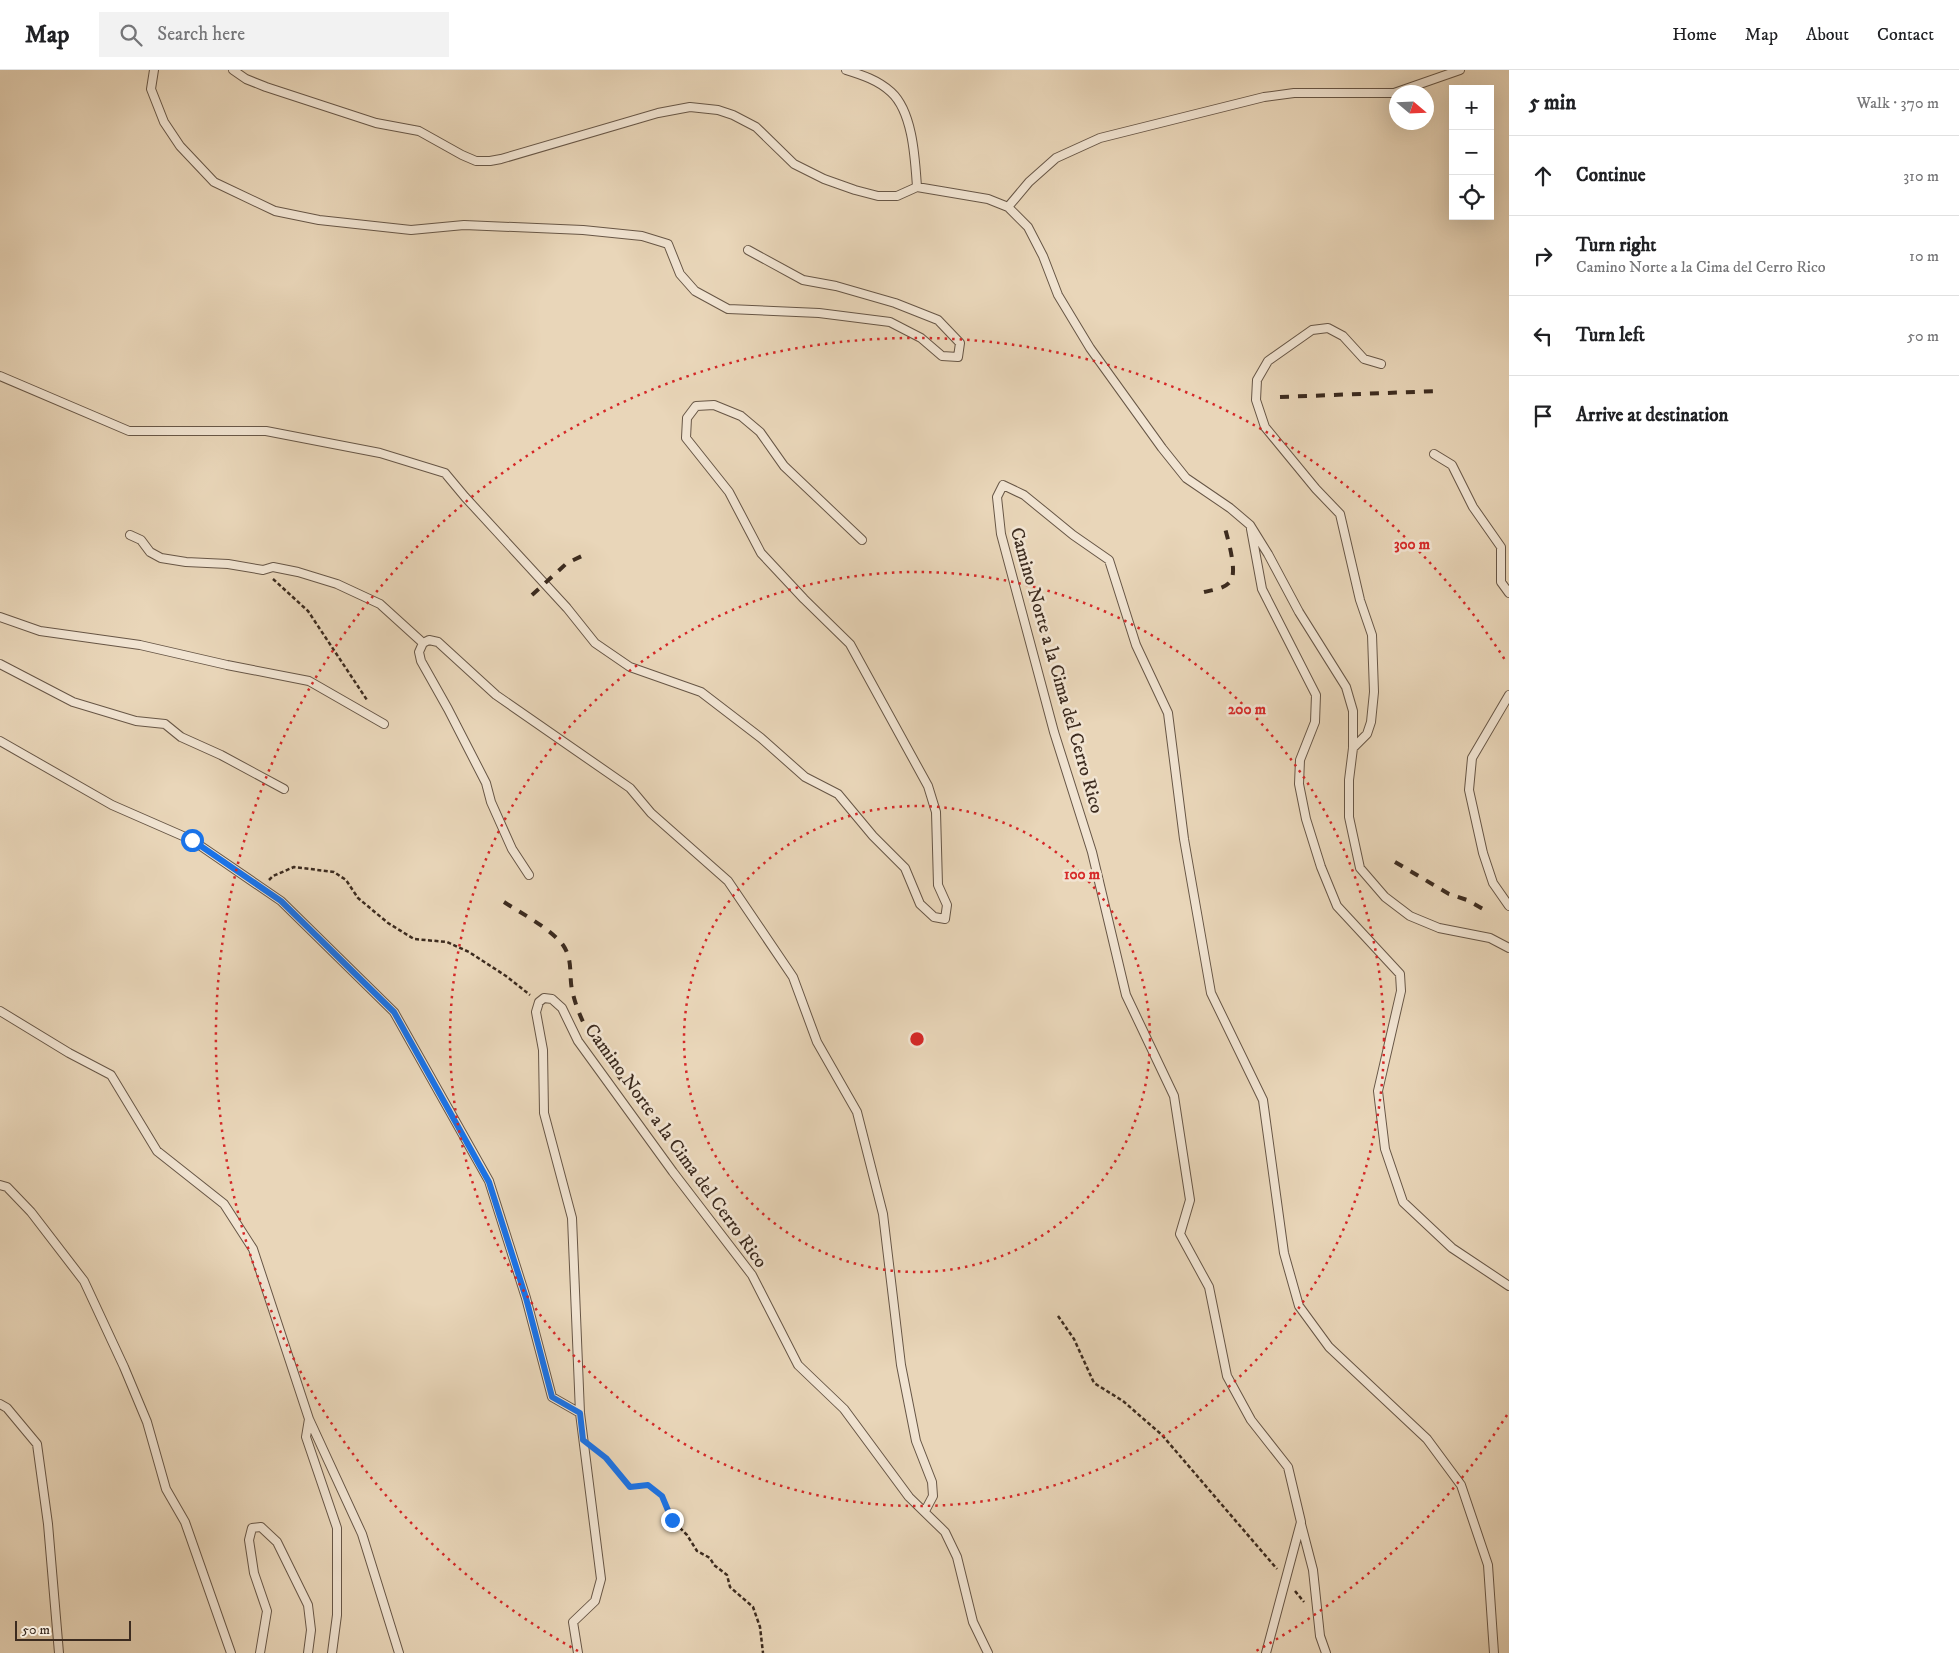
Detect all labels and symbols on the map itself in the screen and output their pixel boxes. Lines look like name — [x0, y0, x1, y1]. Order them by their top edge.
north arrow — [1389, 85, 1434, 130]
street label: Camino Norte a la Cima del Cerro Rico — [1005, 525, 1108, 816]
text: 300 m — [1394, 535, 1431, 554]
text: 200 m — [1228, 700, 1267, 719]
route start — [181, 829, 204, 852]
text: 100 m — [1064, 865, 1101, 884]
street label: Camino Norte a la Cima del Cerro Rico — [579, 1019, 772, 1273]
centre of rings — [908, 1030, 926, 1048]
route end — [661, 1509, 684, 1532]
scale bar — [15, 1618, 131, 1641]

